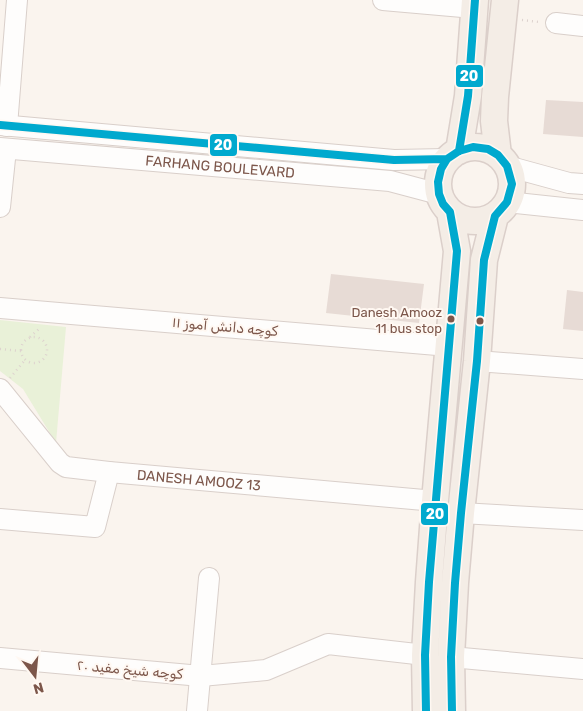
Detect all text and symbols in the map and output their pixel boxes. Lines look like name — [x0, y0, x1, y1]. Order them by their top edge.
line badge: 20 — [455, 64, 484, 88]
text: 20 — [460, 68, 478, 85]
line badge: 20 — [209, 133, 238, 157]
text: 20 — [214, 137, 232, 154]
street label: FARHANG BOULEVARD — [145, 152, 296, 181]
place label: Danesh Amooz 11 bus stop — [352, 305, 442, 336]
street label: کوچه دانش آموز ۱۱ — [171, 314, 279, 340]
marker: Danesh Amooz 11 bus stop — [446, 314, 456, 324]
unlabelled marker — [475, 316, 485, 326]
street label: DANESH AMOOZ 13 — [136, 466, 262, 494]
line badge: 20 — [420, 502, 449, 526]
text: 20 — [426, 506, 444, 523]
north arrow — [10, 651, 60, 701]
street label: کوچه شیخ مفید ۲۰ — [76, 657, 184, 685]
text: N — [31, 678, 46, 698]

